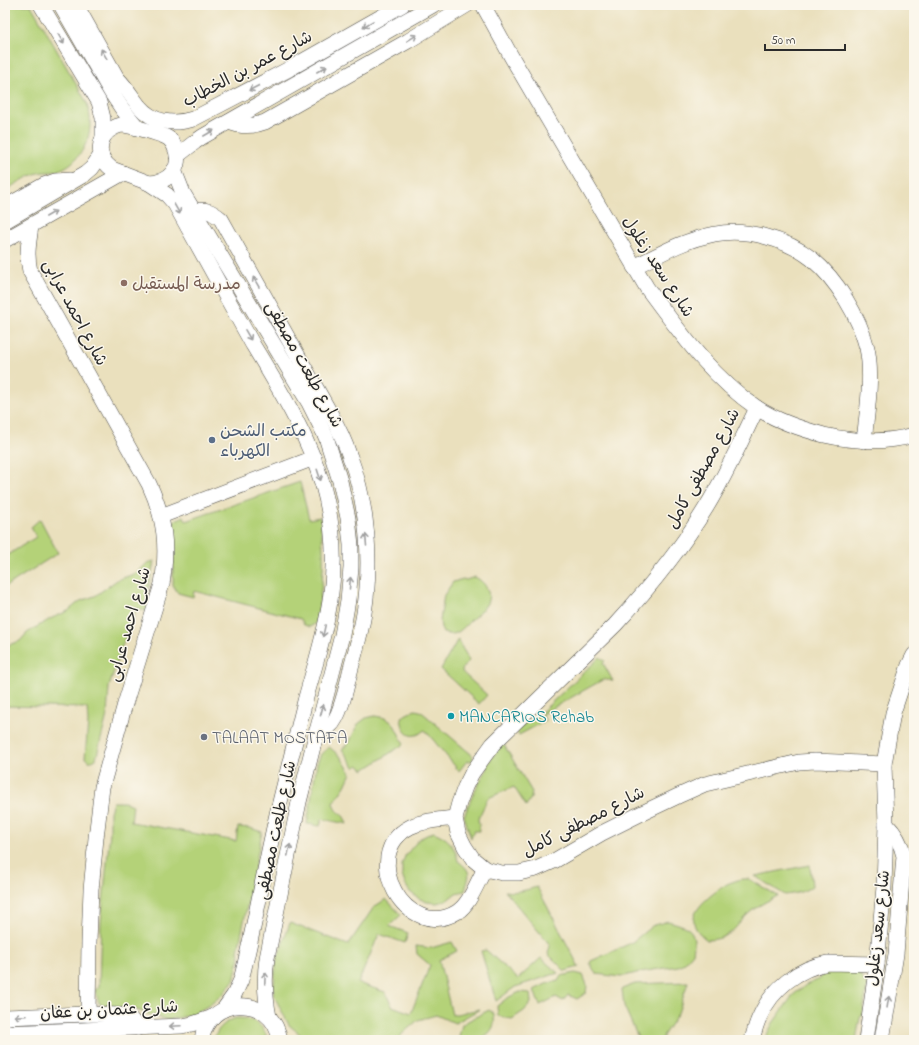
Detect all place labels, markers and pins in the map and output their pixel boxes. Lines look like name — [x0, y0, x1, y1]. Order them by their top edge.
place label: مدرسة المستقبل — [132, 272, 241, 297]
marker: مدرسة المستقبل — [119, 278, 129, 288]
place label: مكتب الشحن الكهرباء — [220, 419, 307, 464]
marker: مكتب الشحن الكهرباء — [207, 435, 217, 445]
place label: MANCARIOS Rehab — [459, 705, 594, 730]
marker: MANCARIOS Rehab — [446, 711, 456, 721]
place label: TALAAT MOSTAFA — [212, 726, 348, 751]
marker: TALAAT MOSTAFA — [199, 732, 209, 742]

